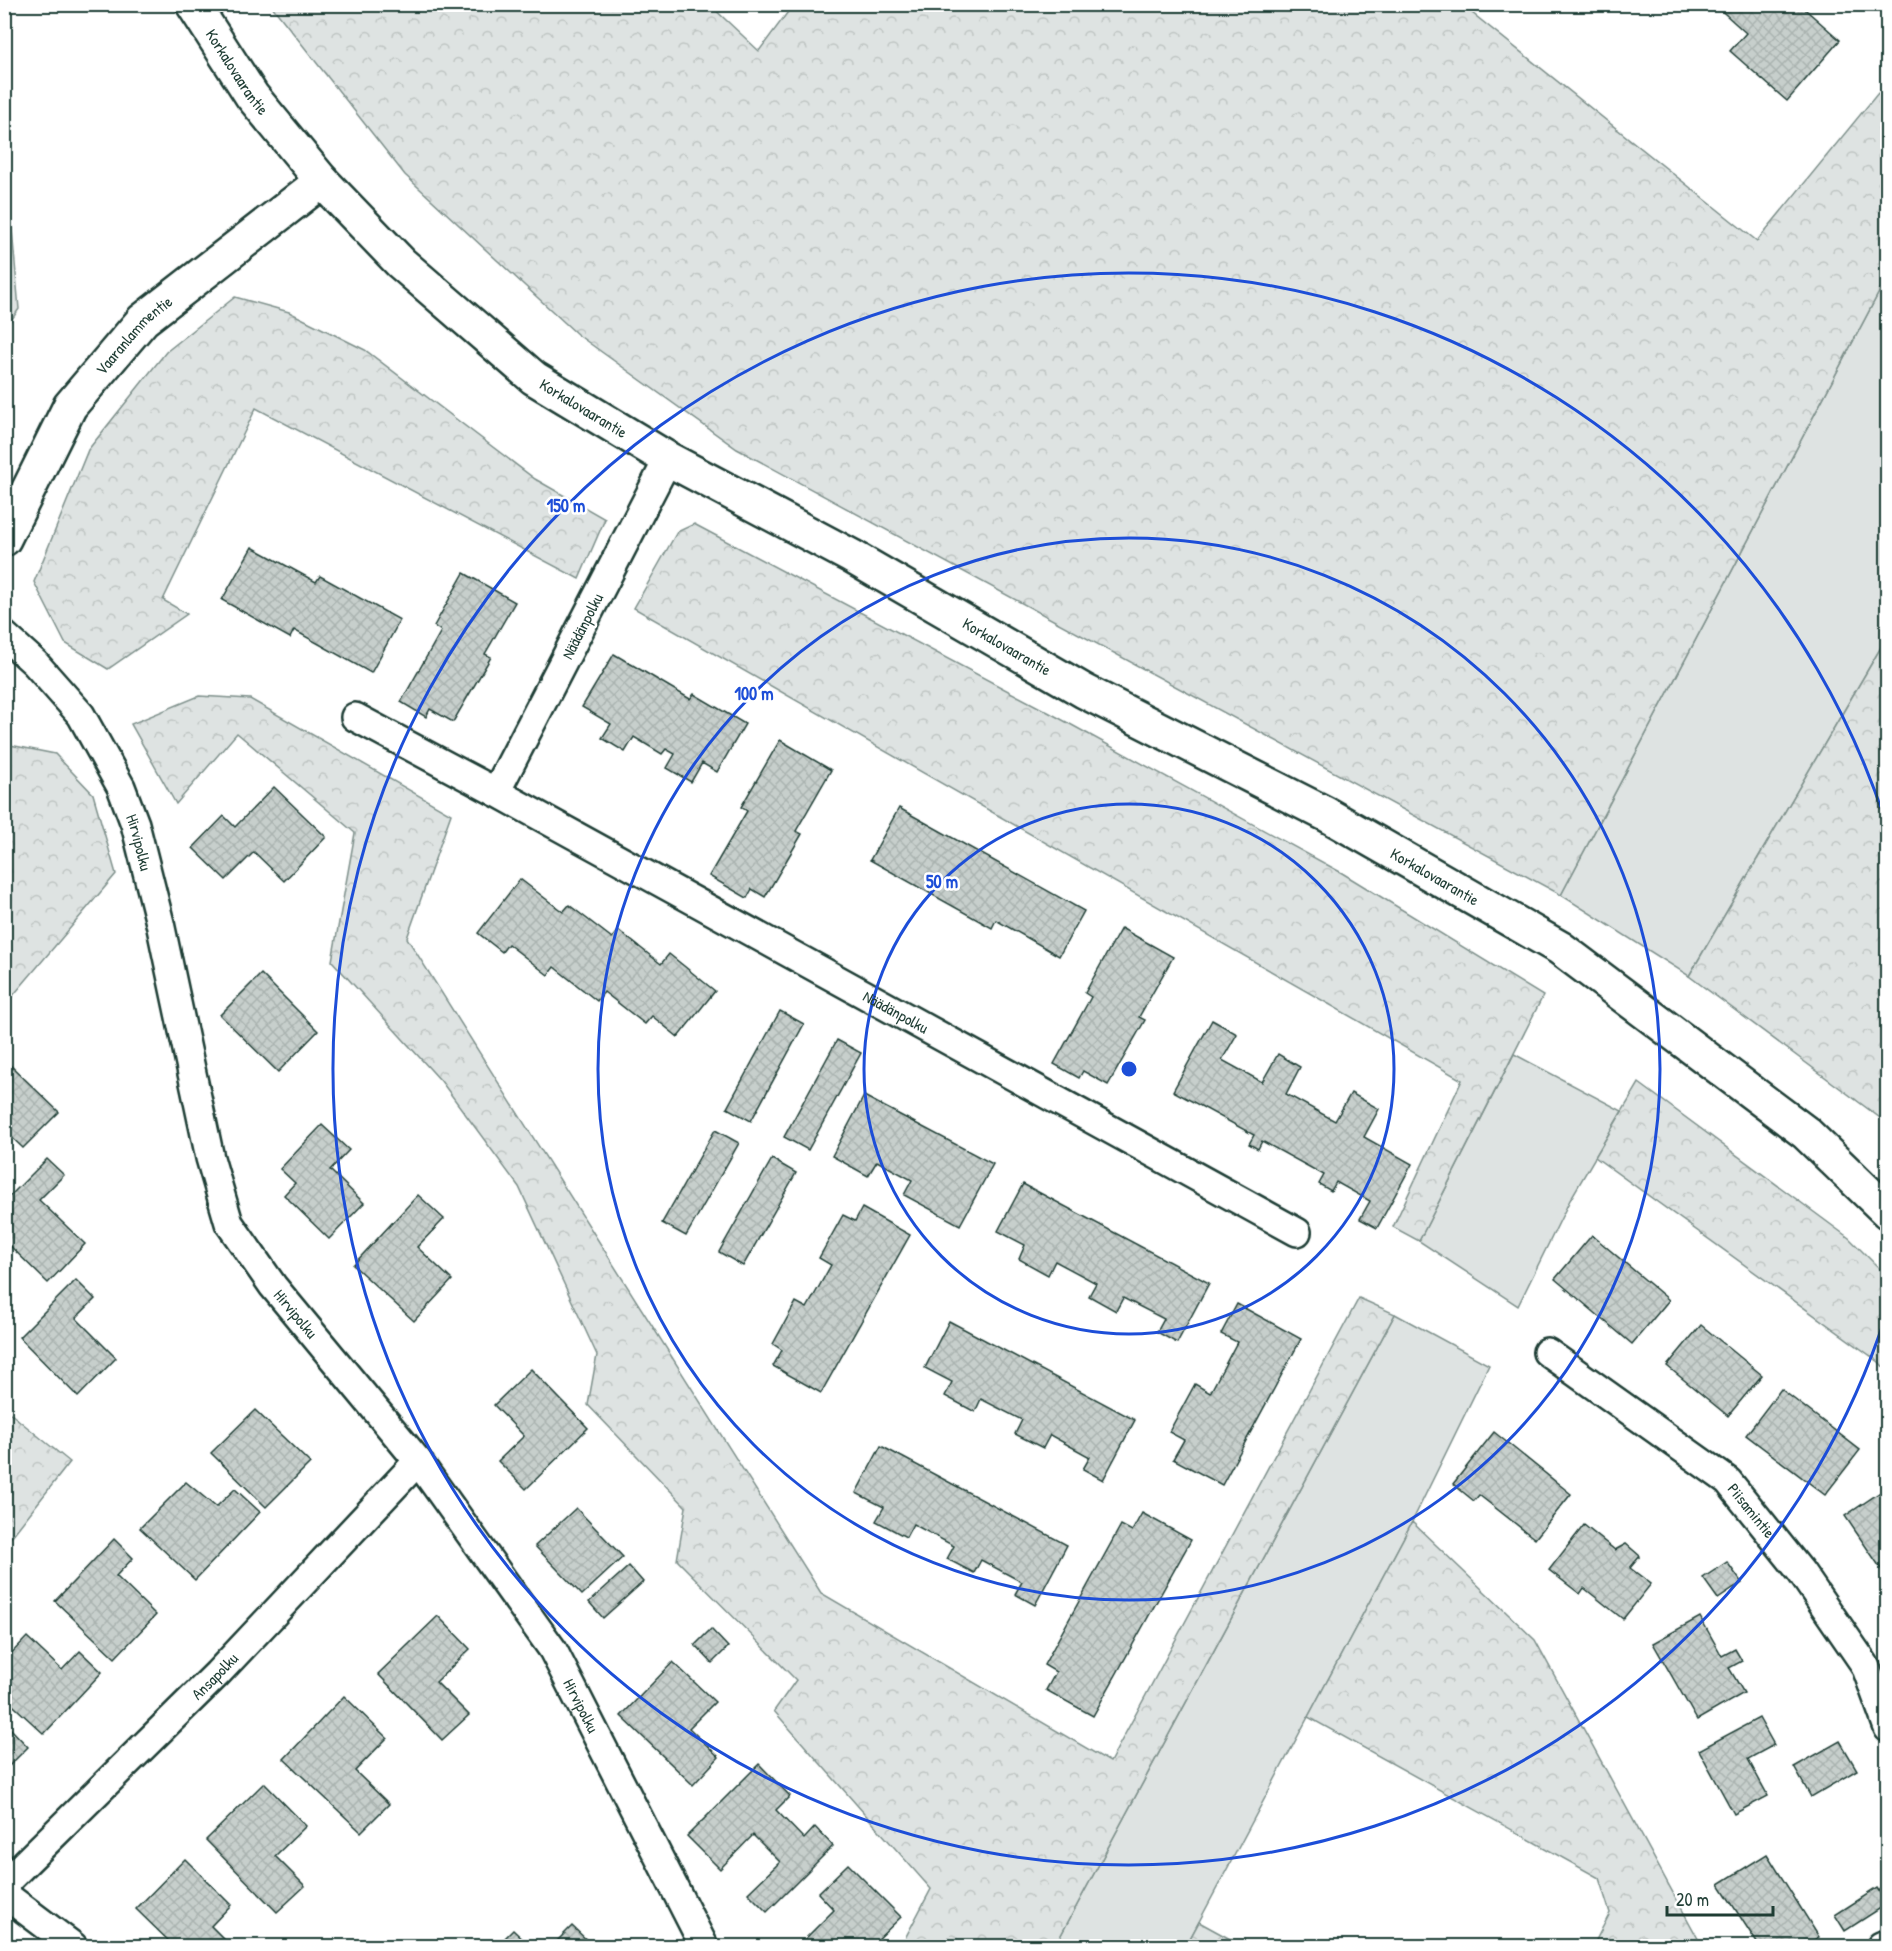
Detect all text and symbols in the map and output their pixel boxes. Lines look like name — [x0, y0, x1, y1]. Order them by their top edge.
street label: Korkalovaarantie — [201, 25, 274, 120]
street label: Vaaranlammentie — [90, 290, 177, 379]
street label: Korkalovaarantie — [536, 373, 632, 443]
text: 150 m — [547, 493, 585, 518]
street label: Näädänpolku — [556, 589, 608, 663]
street label: Korkalovaarantie — [959, 612, 1056, 681]
text: 100 m — [734, 681, 774, 706]
street label: Hirvipolku — [121, 811, 158, 874]
street label: Korkalovaarantie — [1387, 842, 1484, 911]
text: 50 m — [926, 869, 958, 894]
street label: Näädänpolku — [859, 985, 933, 1039]
centre of rings — [1119, 1059, 1139, 1079]
street label: Hirvipolku — [269, 1284, 323, 1343]
street label: Piisamintie — [1723, 1478, 1781, 1543]
street label: Ansapolku — [186, 1647, 243, 1704]
street label: Hirvipolku — [558, 1675, 605, 1737]
scale bar — [1667, 1879, 1774, 1917]
text: 20 m — [1676, 1887, 1709, 1912]

